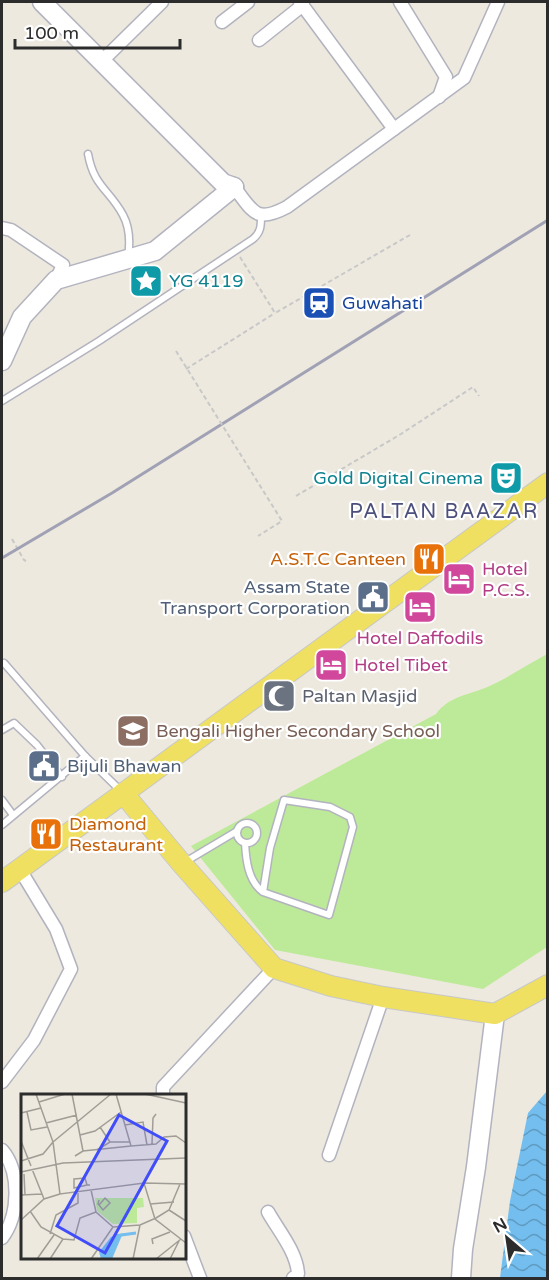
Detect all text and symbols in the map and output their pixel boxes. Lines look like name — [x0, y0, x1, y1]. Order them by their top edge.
scale bar — [15, 12, 180, 50]
text: 100 m — [24, 22, 79, 44]
place icon: YG 4119 — [128, 263, 164, 299]
place label: YG 4119 — [169, 270, 243, 292]
station icon: Guwahati — [301, 285, 337, 321]
place label: Guwahati — [342, 292, 423, 314]
theatre icon: Gold Digital Cinema — [488, 460, 524, 496]
place label: Gold Digital Cinema — [313, 467, 483, 489]
district label: PALTAN BAAZAR — [349, 500, 539, 524]
restaurant icon: A.S.T.C Canteen — [411, 541, 447, 577]
place label: A.S.T.C Canteen — [270, 548, 406, 570]
place label: Hotel P.C.S. — [482, 558, 530, 601]
hotel icon: Hotel P.C.S. — [441, 561, 477, 597]
place label: Assam State Transport Corporation — [160, 576, 350, 619]
public building icon: Assam State Transport Corporation — [355, 579, 391, 615]
hotel icon: Hotel Daffodils — [402, 589, 438, 625]
place label: Hotel Daffodils — [357, 627, 483, 649]
hotel icon: Hotel Tibet — [313, 647, 349, 683]
place label: Hotel Tibet — [354, 654, 448, 676]
mosque icon: Paltan Masjid — [261, 678, 297, 714]
place label: Paltan Masjid — [302, 685, 417, 707]
school or university icon: Bengali Higher Secondary School — [115, 713, 151, 749]
place label: Bengali Higher Secondary School — [156, 720, 440, 742]
public building icon: Bijuli Bhawan — [26, 748, 62, 784]
place label: Bijuli Bhawan — [67, 755, 181, 777]
place label: Diamond Restaurant — [69, 813, 163, 856]
restaurant icon: Diamond Restaurant — [28, 816, 64, 852]
inset map — [21, 1094, 186, 1259]
north arrow — [477, 1208, 537, 1268]
text: N — [490, 1214, 511, 1238]

